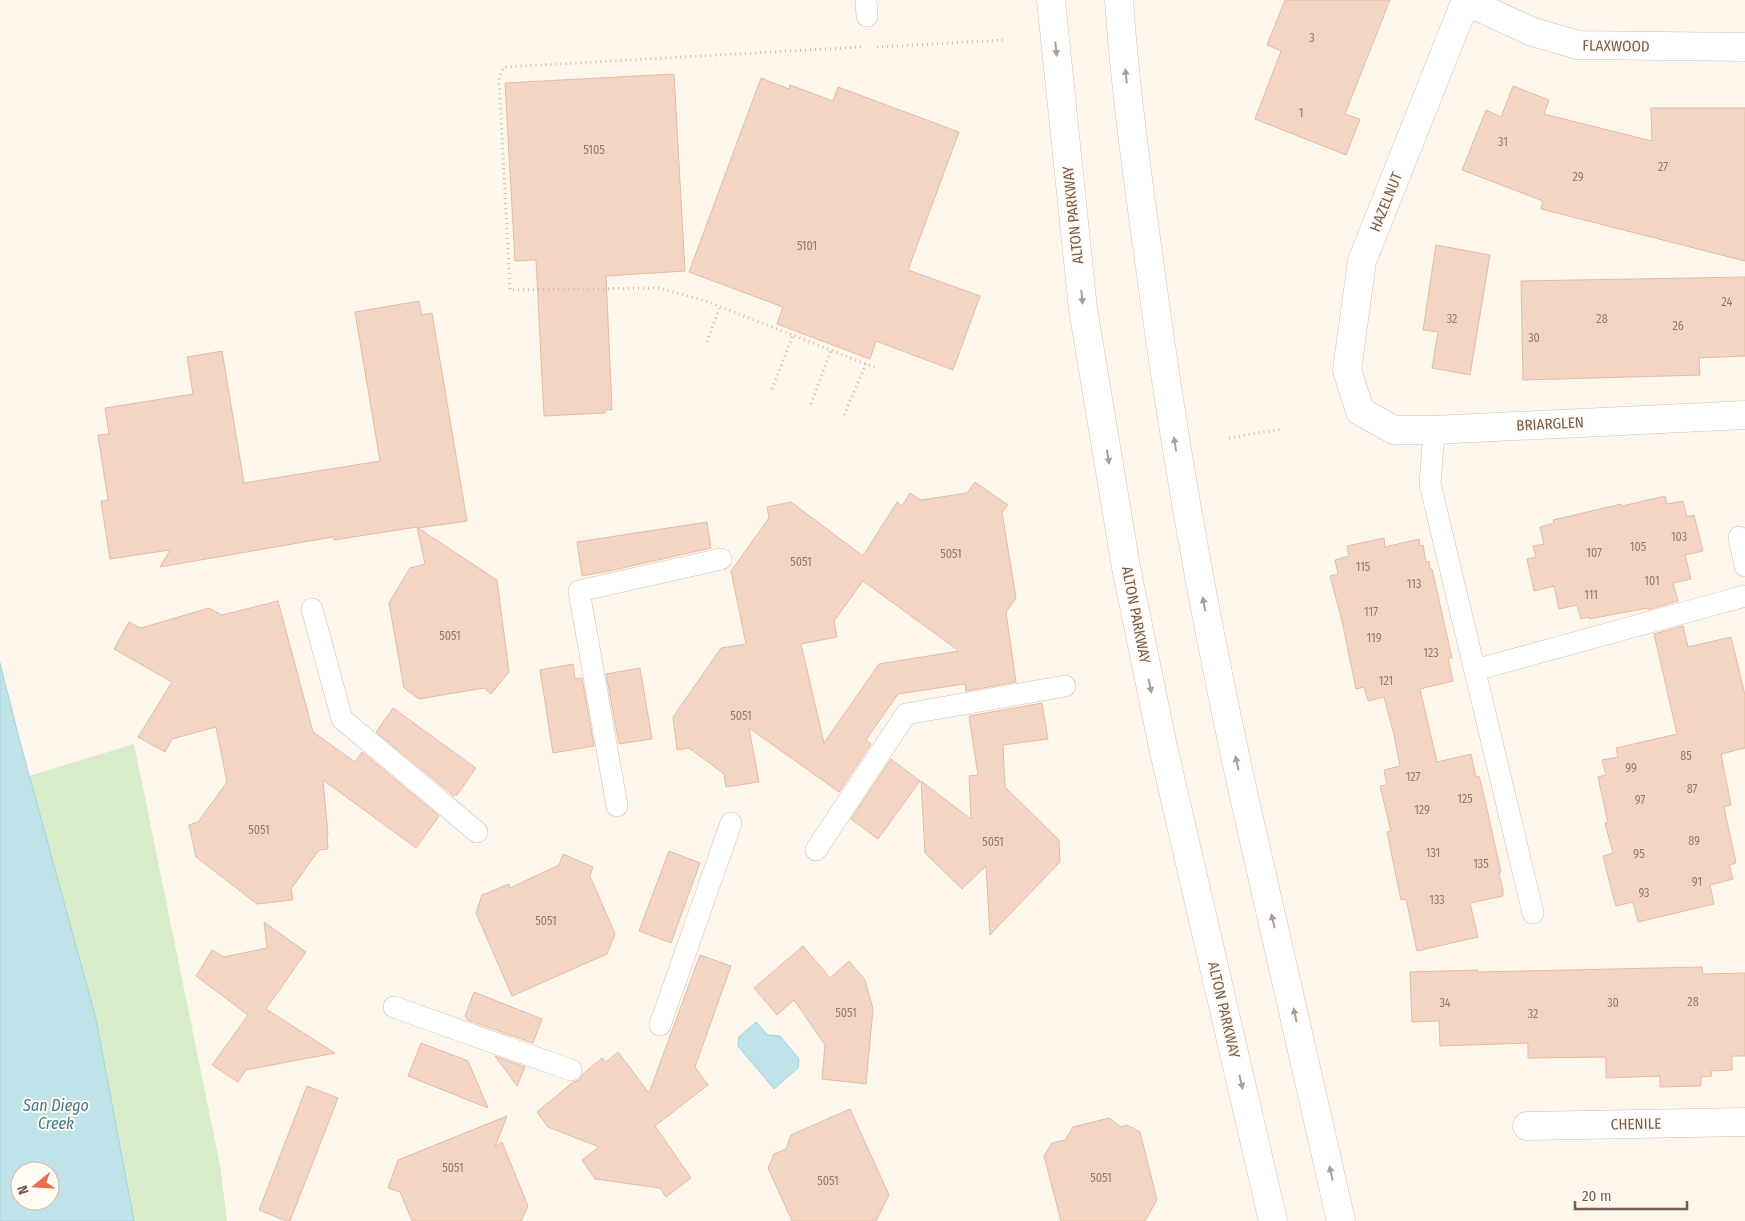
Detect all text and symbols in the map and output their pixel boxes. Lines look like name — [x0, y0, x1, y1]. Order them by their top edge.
house number: 3 — [1309, 31, 1315, 45]
street label: FLAXWOOD — [1582, 36, 1650, 56]
one-way arrow — [1052, 41, 1060, 57]
one-way arrow — [1121, 67, 1129, 83]
house number: 1 — [1299, 106, 1303, 120]
house number: 31 — [1498, 135, 1508, 149]
house number: 5105 — [583, 143, 605, 157]
house number: 27 — [1658, 160, 1668, 174]
street label: ALTON PARKWAY — [1059, 165, 1087, 265]
street label: HAZELNUT — [1366, 170, 1406, 234]
house number: 29 — [1572, 170, 1584, 184]
house number: 5101 — [797, 239, 817, 253]
one-way arrow — [1078, 289, 1086, 305]
house number: 24 — [1722, 295, 1733, 309]
house number: 32 — [1447, 312, 1457, 326]
house number: 28 — [1596, 312, 1608, 326]
house number: 26 — [1672, 319, 1684, 333]
house number: 30 — [1528, 331, 1540, 345]
street label: BRIARGLEN — [1516, 413, 1584, 435]
one-way arrow — [1171, 435, 1179, 451]
one-way arrow — [1105, 450, 1113, 466]
house number: 103 — [1671, 530, 1687, 544]
house number: 105 — [1630, 540, 1647, 554]
house number: 107 — [1586, 546, 1602, 560]
house number: 5051 — [940, 547, 962, 561]
house number: 5051 — [790, 555, 812, 569]
house number: 115 — [1356, 560, 1371, 574]
street label: ALTON PARKWAY — [1118, 565, 1154, 666]
house number: 101 — [1644, 574, 1660, 588]
house number: 113 — [1407, 577, 1421, 591]
house number: 111 — [1584, 588, 1598, 602]
one-way arrow — [1200, 596, 1208, 611]
house number: 117 — [1364, 605, 1378, 619]
house number: 5051 — [439, 629, 461, 643]
house number: 119 — [1366, 631, 1382, 645]
house number: 123 — [1423, 646, 1439, 660]
house number: 121 — [1379, 674, 1393, 688]
one-way arrow — [1147, 679, 1155, 695]
house number: 5051 — [730, 709, 752, 723]
house number: 85 — [1680, 749, 1692, 763]
one-way arrow — [1233, 755, 1241, 770]
house number: 99 — [1625, 761, 1637, 775]
house number: 127 — [1406, 770, 1421, 784]
house number: 87 — [1687, 782, 1697, 796]
house number: 125 — [1457, 792, 1473, 806]
house number: 97 — [1635, 793, 1645, 807]
house number: 129 — [1414, 803, 1430, 817]
house number: 5051 — [248, 823, 270, 837]
house number: 89 — [1688, 834, 1700, 848]
house number: 5051 — [982, 835, 1004, 849]
house number: 131 — [1426, 846, 1440, 860]
house number: 95 — [1633, 847, 1645, 861]
house number: 135 — [1473, 857, 1489, 871]
house number: 91 — [1692, 875, 1702, 889]
house number: 93 — [1638, 886, 1650, 900]
house number: 133 — [1429, 893, 1445, 907]
house number: 5051 — [535, 914, 557, 928]
one-way arrow — [1269, 914, 1277, 929]
street label: ALTON PARKWAY — [1204, 960, 1244, 1061]
house number: 28 — [1687, 995, 1699, 1009]
house number: 34 — [1439, 996, 1451, 1010]
house number: 30 — [1607, 996, 1619, 1010]
house number: 5051 — [835, 1006, 857, 1020]
one-way arrow — [1291, 1007, 1299, 1022]
house number: 32 — [1528, 1007, 1538, 1021]
one-way arrow — [1237, 1075, 1245, 1090]
water label: San Diego Creek — [22, 1096, 89, 1133]
street label: CHENILE — [1611, 1115, 1661, 1133]
north arrow — [10, 1161, 60, 1211]
house number: 5051 — [442, 1161, 464, 1175]
one-way arrow — [1326, 1165, 1334, 1181]
house number: 5051 — [1090, 1171, 1112, 1185]
house number: 5051 — [817, 1174, 839, 1188]
scale bar — [1575, 1178, 1688, 1210]
text: N — [14, 1183, 32, 1196]
text: 20 m — [1582, 1187, 1612, 1205]

